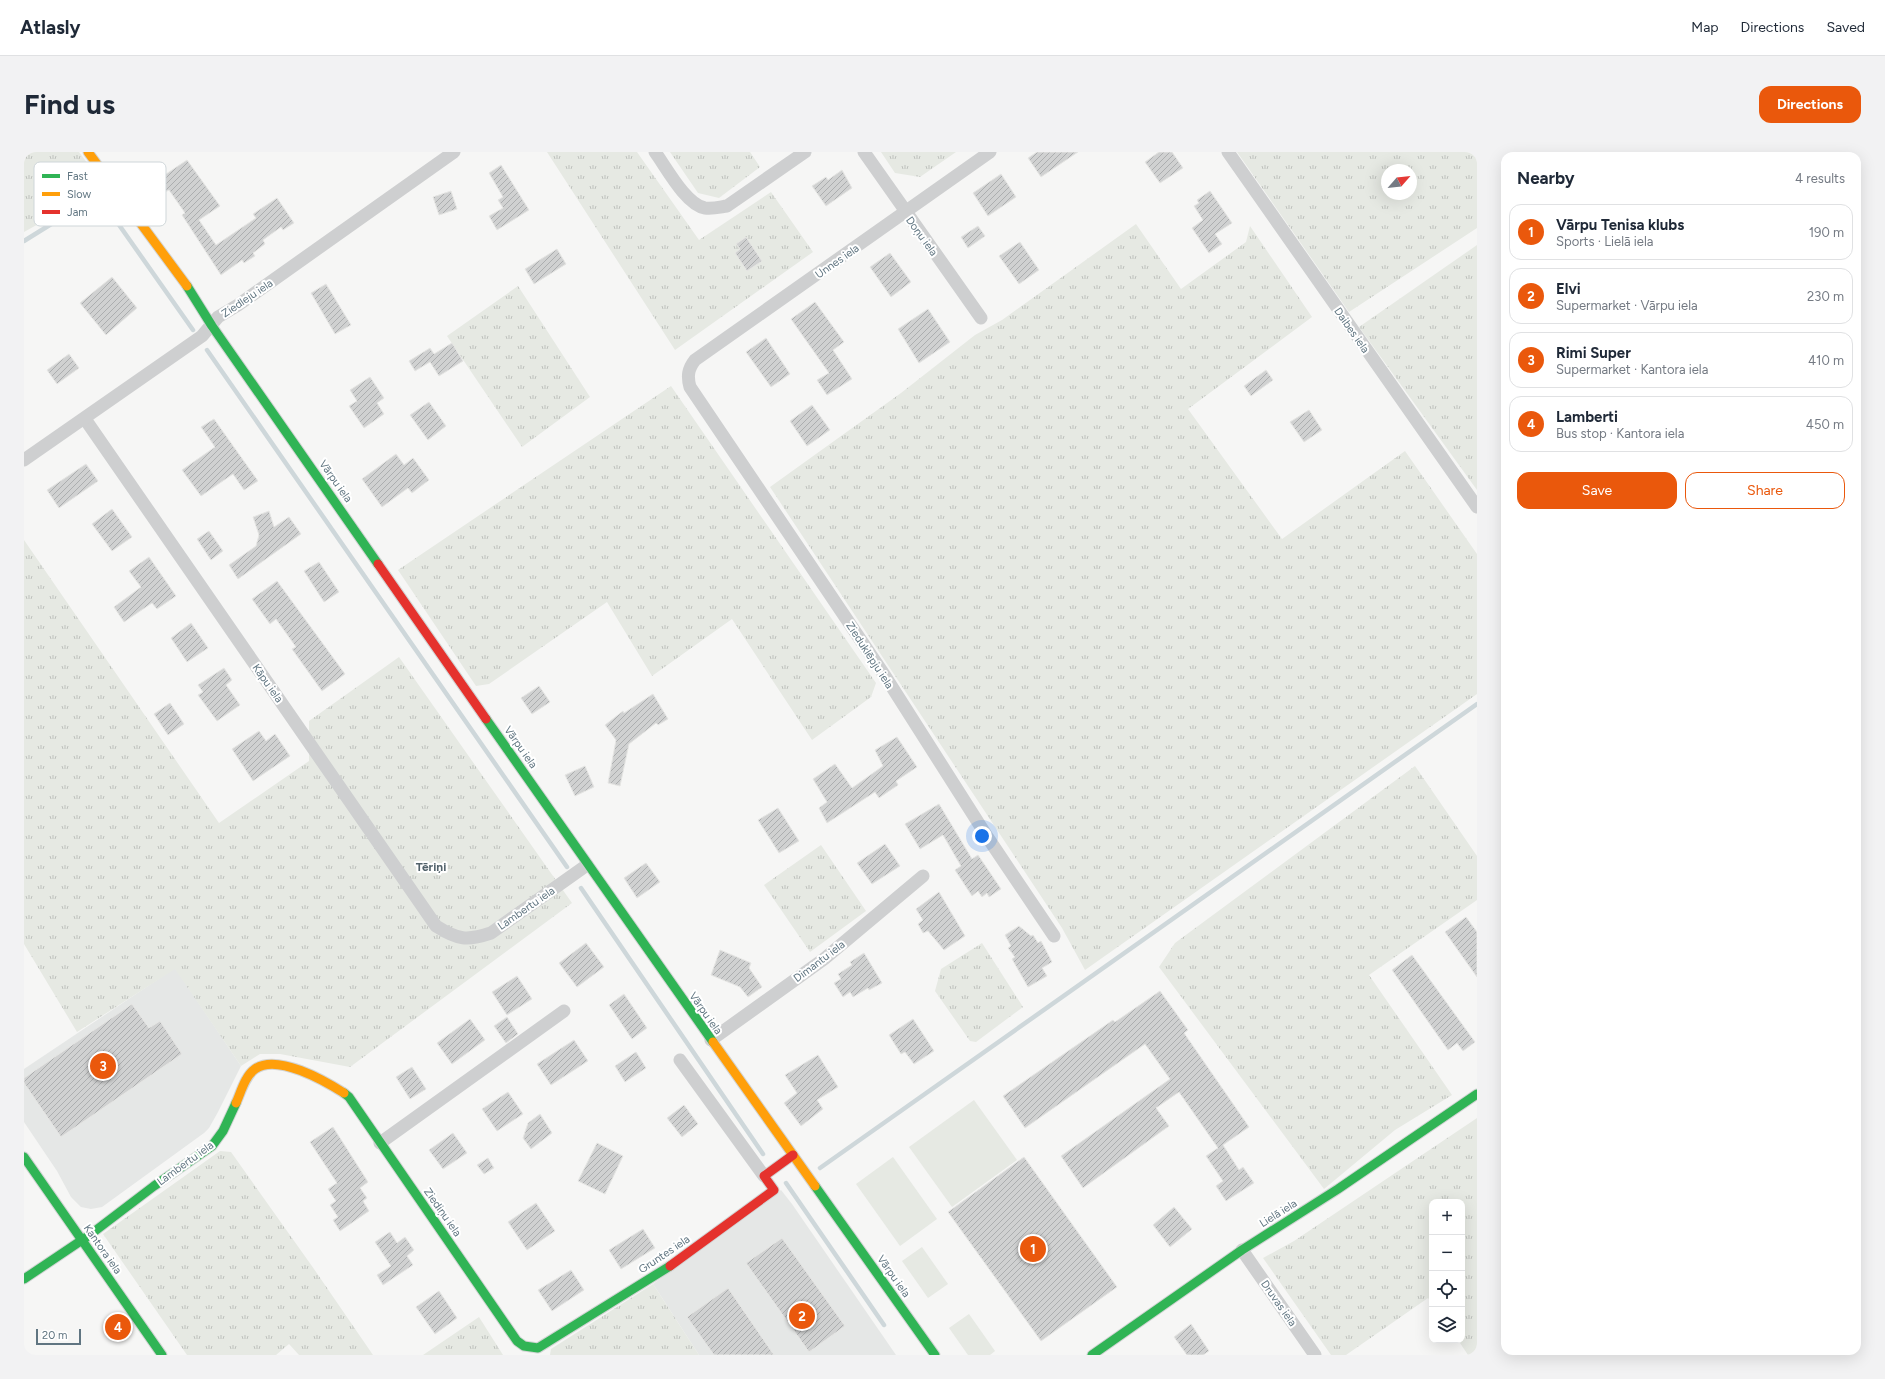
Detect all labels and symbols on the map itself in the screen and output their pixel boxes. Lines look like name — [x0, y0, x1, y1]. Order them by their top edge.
legend — [34, 162, 166, 226]
north arrow — [1381, 164, 1417, 200]
text: Fast — [67, 170, 88, 183]
text: Slow — [67, 188, 91, 201]
text: Jam — [67, 206, 88, 219]
street label: Doņu iela — [903, 214, 940, 259]
street label: Unnes iela — [813, 242, 862, 281]
street label: Ziedleju iela — [219, 277, 275, 320]
street label: Daibes iela — [1331, 305, 1372, 356]
street label: Vārpu iela — [316, 458, 355, 505]
street label: Zieduklēpju iela — [843, 619, 896, 691]
street label: Kāpu iela — [250, 661, 286, 705]
street label: Vārpu iela — [501, 724, 540, 771]
your location — [972, 826, 992, 846]
district label: Tēriņi — [416, 860, 446, 874]
street label: Lambertu iela — [495, 884, 557, 933]
street label: Dimantu iela — [791, 938, 848, 985]
street label: Vārpu iela — [686, 990, 725, 1037]
pin: 3 — [90, 1051, 116, 1081]
street label: Lambertu iela — [155, 1139, 216, 1188]
street label: Ziediņu iela — [421, 1186, 464, 1239]
street label: Lielā iela — [1257, 1197, 1299, 1230]
street label: Kantora iela — [81, 1222, 124, 1277]
street label: Gruntes iela — [636, 1233, 692, 1276]
pin: 1 — [1020, 1234, 1046, 1264]
street label: Vārpu iela — [874, 1253, 913, 1300]
street label: Druvas iela — [1258, 1278, 1299, 1329]
pin: 2 — [789, 1301, 815, 1331]
pin: 4 — [105, 1312, 131, 1342]
scale bar — [36, 1327, 81, 1346]

